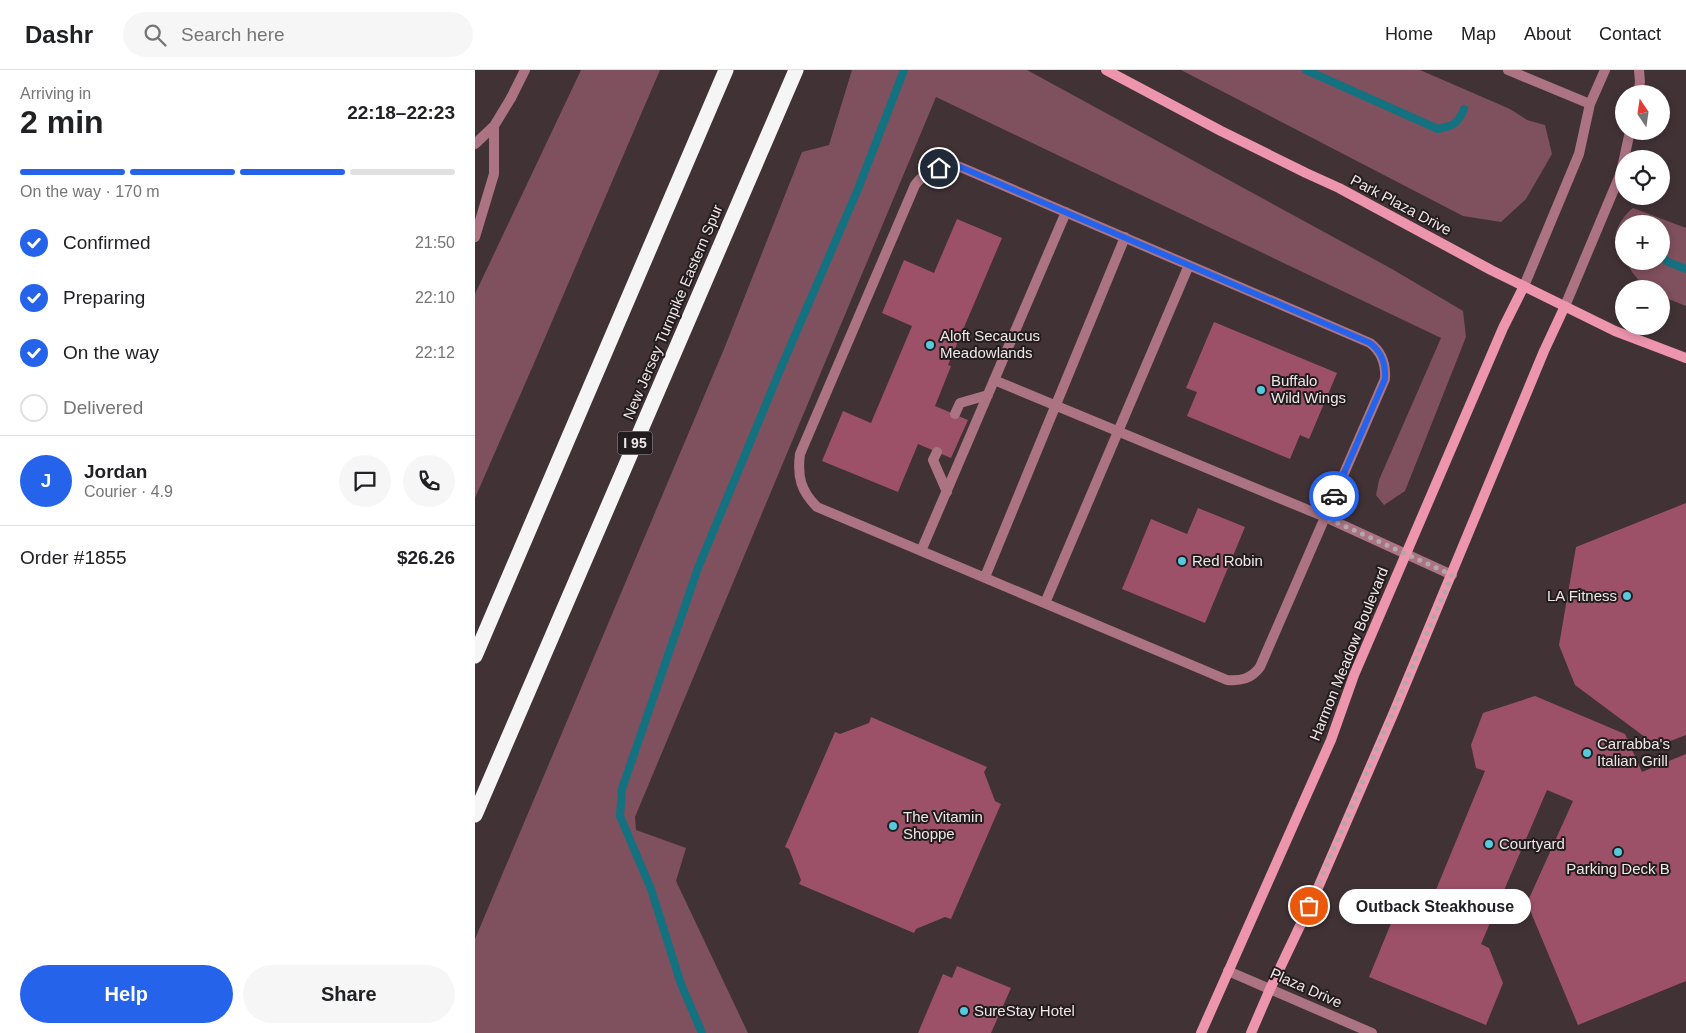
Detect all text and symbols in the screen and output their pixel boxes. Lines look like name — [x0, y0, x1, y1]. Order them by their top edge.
search box — [123, 12, 473, 57]
text: Dashr — [25, 21, 93, 48]
icon: search — [141, 21, 169, 49]
text: Search here — [181, 24, 285, 45]
text: Home — [1385, 24, 1433, 44]
text: Map — [1461, 24, 1496, 44]
text: About — [1524, 24, 1571, 44]
text: Contact — [1599, 24, 1661, 44]
text: Arriving in — [20, 85, 91, 102]
north arrow — [1615, 85, 1670, 140]
map controls — [1615, 85, 1670, 335]
text: 22:18–22:23 — [347, 102, 455, 123]
text: 2 min — [20, 104, 104, 140]
pin — [918, 147, 960, 189]
button: locate — [1615, 150, 1670, 205]
icon: home — [925, 154, 953, 182]
street label: Park Plaza Drive — [1348, 171, 1455, 238]
text: On the way · 170 m — [20, 183, 160, 200]
street label: New Jersey Turnpike Eastern Spur — [619, 202, 726, 422]
button: + — [1615, 215, 1670, 270]
icon: check — [20, 229, 48, 257]
text: Confirmed — [63, 232, 151, 253]
text: 21:50 — [415, 234, 455, 251]
button: − — [1615, 280, 1670, 335]
icon: check — [20, 284, 48, 312]
text: Preparing — [63, 287, 145, 308]
text: 22:10 — [415, 289, 455, 306]
place label: Aloft Secaucus Meadowlands — [940, 327, 1040, 361]
icon: check — [20, 339, 48, 367]
marker: Aloft Secaucus Meadowlands — [924, 339, 936, 351]
text: On the way — [63, 342, 159, 363]
text: 22:12 — [415, 344, 455, 361]
place label: Buffalo Wild Wings — [1271, 372, 1346, 406]
marker: Buffalo Wild Wings — [1255, 384, 1267, 396]
text: Delivered — [63, 397, 143, 418]
road number: I 95 — [617, 432, 653, 454]
button: chat — [339, 455, 391, 507]
button: phone — [403, 455, 455, 507]
text: Jordan — [84, 461, 147, 482]
text: J — [41, 470, 51, 491]
courier — [1309, 471, 1359, 521]
icon: car — [1320, 482, 1348, 510]
text: Courier · 4.9 — [84, 483, 173, 500]
text: Order #1855 — [20, 547, 127, 568]
text: $26.26 — [397, 547, 455, 568]
place label: Red Robin — [1192, 552, 1263, 569]
marker: Red Robin — [1176, 555, 1188, 567]
street label: Harmon Meadow Boulevard — [1306, 564, 1391, 743]
place label: LA Fitness — [1547, 587, 1617, 604]
marker: LA Fitness — [1621, 590, 1633, 602]
place label: Carrabba's Italian Grill — [1597, 735, 1670, 769]
marker: Carrabba's Italian Grill — [1581, 747, 1593, 759]
place label: The Vitamin Shoppe — [903, 808, 983, 842]
marker: The Vitamin Shoppe — [887, 820, 899, 832]
place label: Courtyard — [1499, 835, 1565, 852]
marker: Courtyard — [1483, 838, 1495, 850]
marker: Parking Deck B — [1612, 846, 1624, 858]
place label: Parking Deck B — [1566, 860, 1670, 877]
pin — [1288, 885, 1330, 927]
callout: Outback Steakhouse — [1339, 888, 1531, 924]
icon: bag — [1295, 892, 1323, 920]
text: Outback Steakhouse — [1356, 898, 1514, 915]
street label: Plaza Drive — [1268, 964, 1345, 1011]
button: Help — [20, 965, 233, 1023]
button: Share — [243, 965, 455, 1023]
place label: SureStay Hotel — [974, 1002, 1075, 1019]
marker: SureStay Hotel — [958, 1005, 970, 1017]

